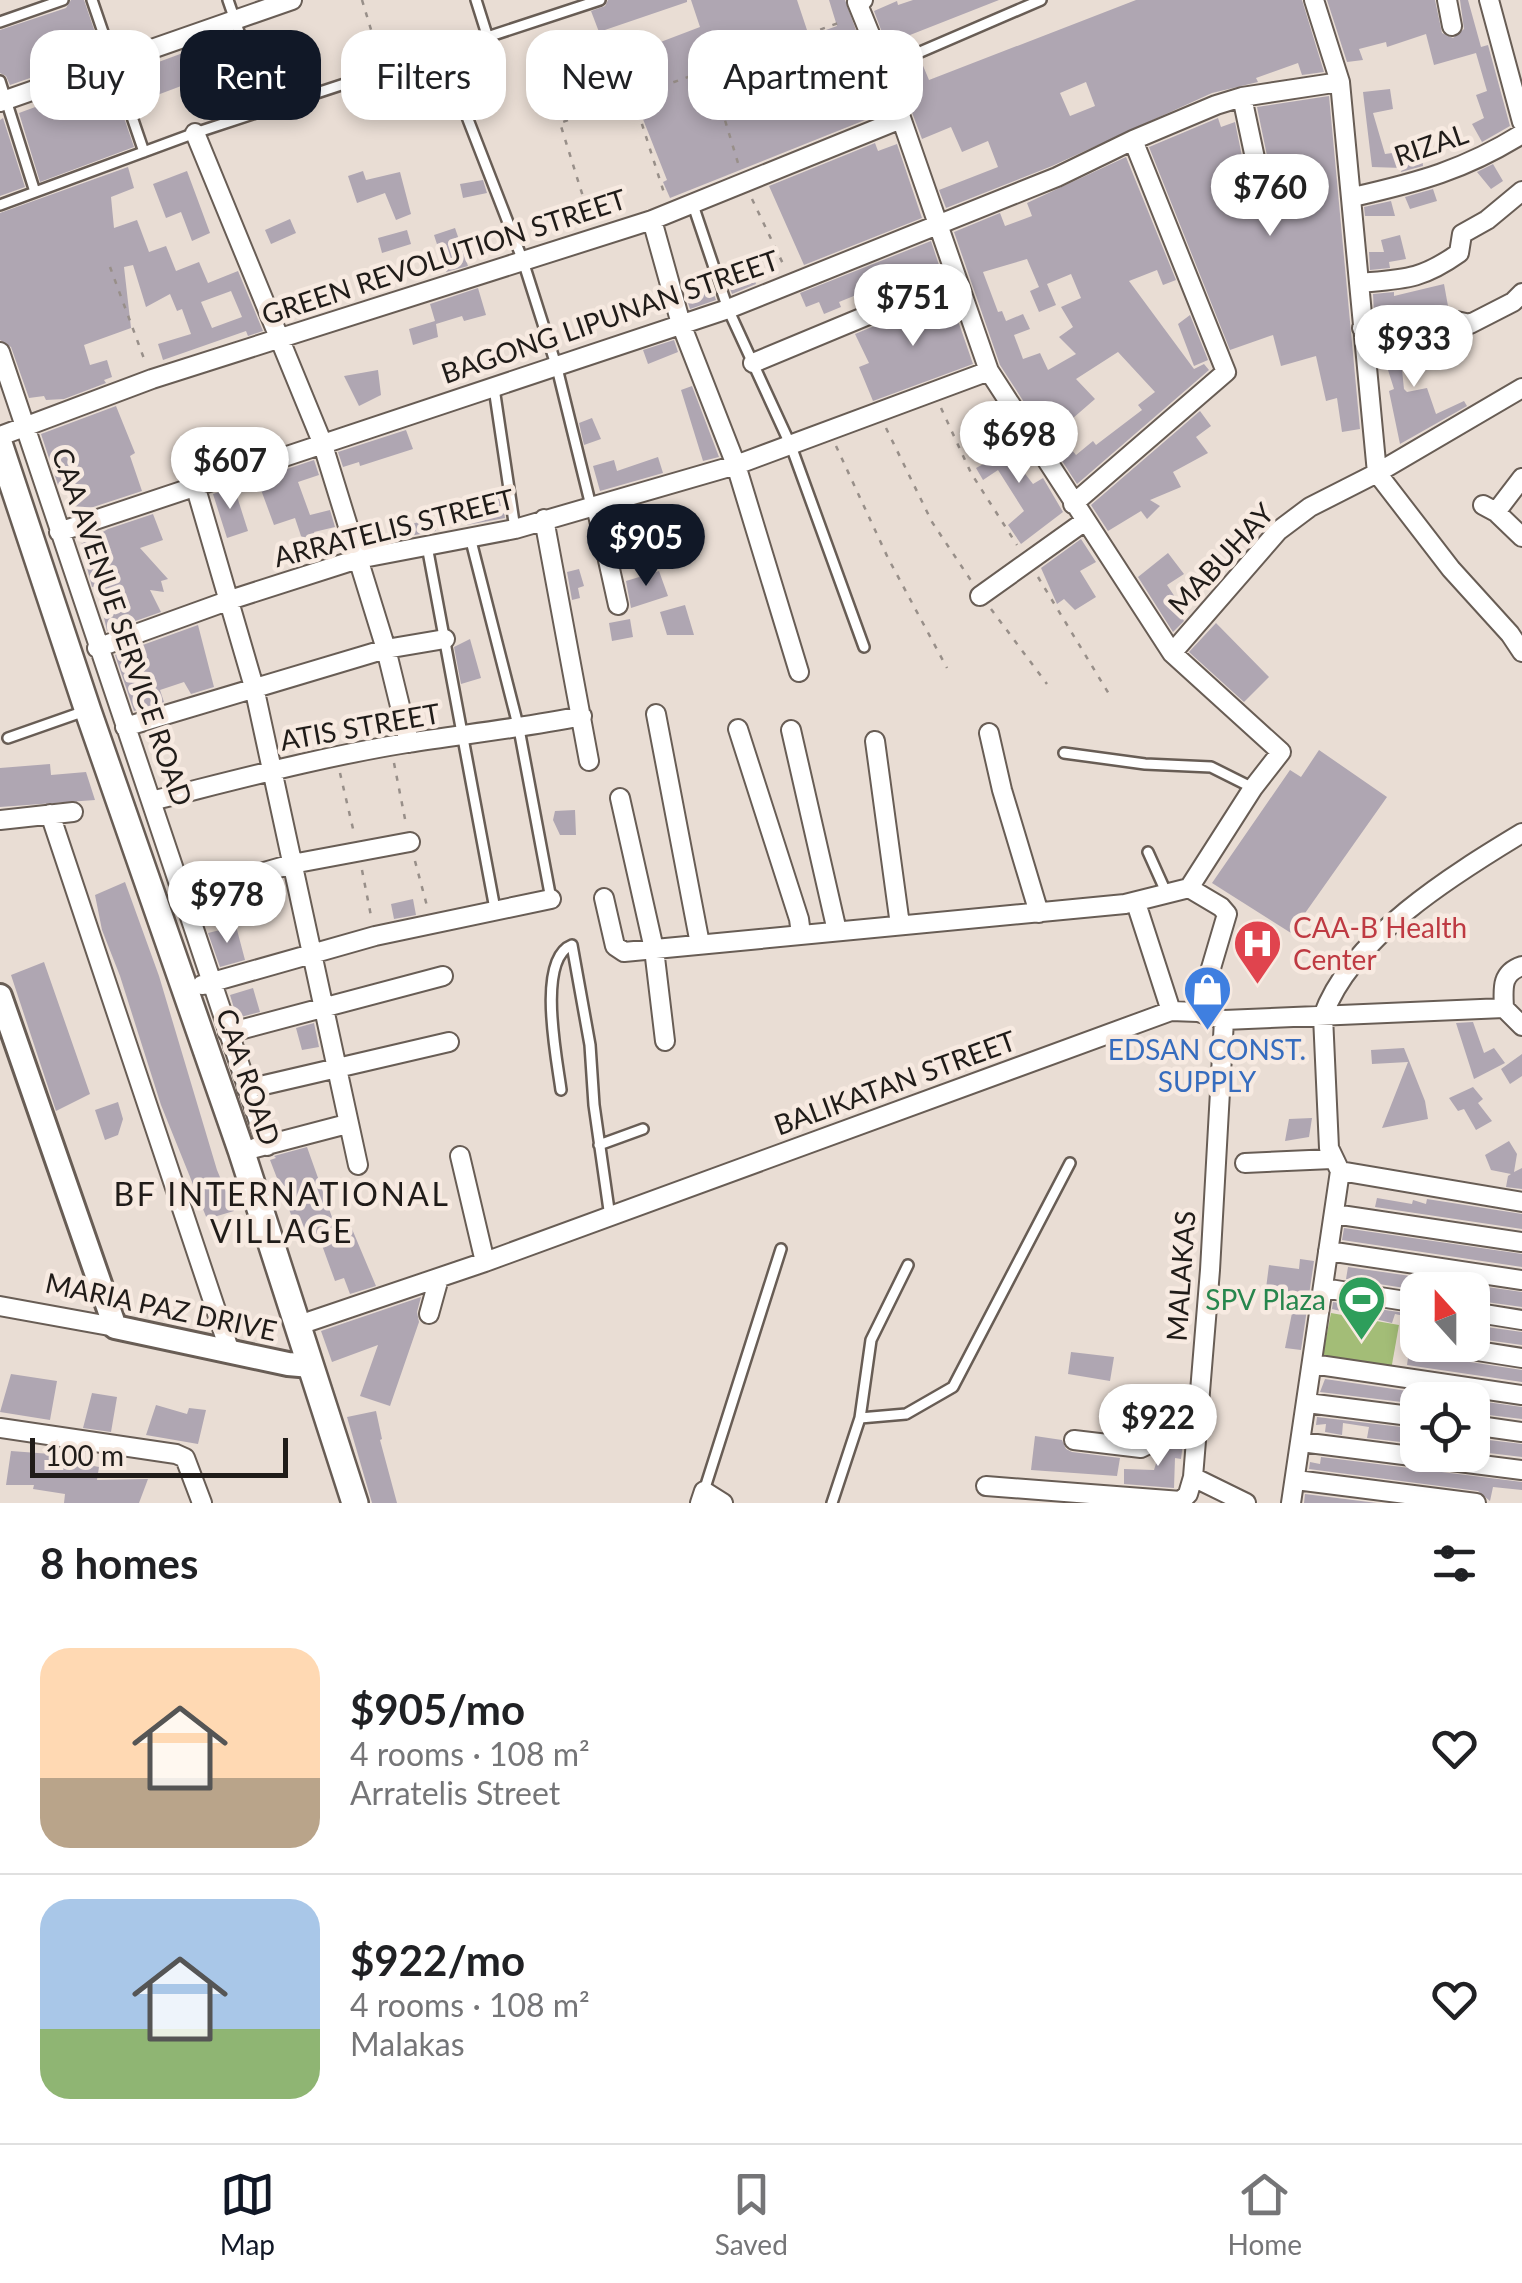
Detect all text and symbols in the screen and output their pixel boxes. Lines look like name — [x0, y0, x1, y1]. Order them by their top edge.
chip: Buy — [30, 30, 160, 120]
chip: Rent — [180, 30, 321, 120]
chip: Filters — [341, 30, 506, 120]
chip: New — [526, 30, 668, 120]
chip: Apartment — [688, 30, 923, 120]
street label: RIZAL — [1389, 116, 1472, 172]
pin: $760 — [1211, 154, 1329, 239]
text: $760 — [1233, 167, 1307, 206]
street label: GREEN REVOLUTION STREET — [257, 181, 631, 331]
street label: BAGONG LIPUNAN STREET — [436, 242, 783, 390]
pin: $751 — [854, 264, 972, 349]
text: $751 — [876, 277, 950, 316]
pin: $933 — [1355, 305, 1473, 390]
text: $933 — [1377, 318, 1451, 357]
pin: $698 — [960, 401, 1078, 486]
text: $698 — [982, 414, 1056, 453]
pin: $607 — [171, 427, 289, 512]
text: $607 — [193, 440, 267, 479]
street label: CAA AVENUE SERVICE ROAD — [46, 443, 200, 810]
street label: ARRATELIS STREET — [270, 481, 518, 573]
street label: MABUHAY — [1160, 495, 1281, 621]
pin: $905 — [587, 504, 705, 589]
text: $905 — [609, 517, 683, 556]
street label: ATIS STREET — [277, 695, 443, 757]
pin: $978 — [168, 861, 286, 946]
text: $978 — [190, 874, 264, 913]
place label: CAA-B Health Center — [1293, 910, 1467, 976]
hospital icon: CAA-B Health Center — [1232, 918, 1284, 986]
shop icon: EDSAN CONST. SUPPLY — [1181, 964, 1233, 1032]
street label: CAA ROAD — [210, 1004, 288, 1149]
street label: BALIKATAN STREET — [769, 1022, 1021, 1142]
place label: EDSAN CONST. SUPPLY — [1108, 1032, 1306, 1098]
district label: BF INTERNATIONAL VILLAGE — [114, 1174, 450, 1250]
street label: MALAKAS — [1158, 1209, 1202, 1342]
street label: MARIA PAZ DRIVE — [42, 1265, 280, 1347]
north arrow — [1400, 1272, 1490, 1362]
map controls — [1400, 1272, 1490, 1472]
sports icon: SPV Plaza — [1335, 1274, 1387, 1342]
place label: SPV Plaza — [1205, 1282, 1326, 1316]
button: locate — [1400, 1382, 1490, 1472]
pin: $922 — [1099, 1384, 1217, 1469]
text: $922 — [1121, 1397, 1195, 1436]
scale bar — [30, 1433, 288, 1478]
text: 100 m — [45, 1438, 124, 1472]
icon: filters — [1427, 1536, 1482, 1591]
text: 8 homes — [40, 1538, 198, 1588]
text: $905/mo — [350, 1684, 525, 1734]
icon: home — [120, 1688, 240, 1808]
icon: heart — [1427, 1721, 1482, 1776]
text: 4 rooms · 108 m² — [350, 1734, 590, 1773]
text: Arratelis Street — [350, 1773, 560, 1812]
text: $922/mo — [350, 1935, 525, 1985]
icon: home — [120, 1939, 240, 2059]
icon: heart — [1427, 1972, 1482, 2027]
text: 4 rooms · 108 m² — [350, 1985, 590, 2024]
text: Malakas — [350, 2024, 465, 2063]
tab: Map — [220, 2167, 275, 2261]
tab: Saved — [715, 2167, 788, 2261]
tab: Home — [1228, 2167, 1302, 2261]

